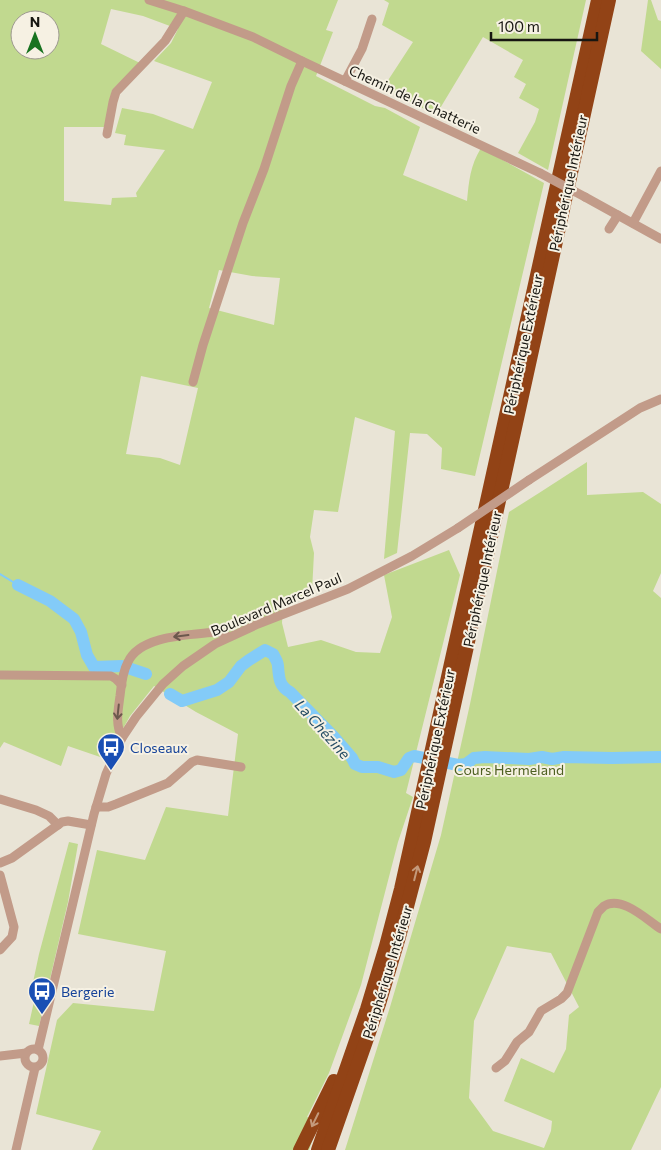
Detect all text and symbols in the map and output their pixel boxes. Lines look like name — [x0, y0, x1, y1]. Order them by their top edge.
north arrow — [10, 10, 60, 60]
scale bar — [491, 10, 597, 42]
text: N — [30, 13, 40, 30]
text: 100 m — [498, 17, 540, 35]
street label: Chemin de la Chatterie — [346, 61, 484, 137]
street label: Périphérique Intérieur — [545, 113, 591, 253]
street label: Périphérique Extérieur — [500, 272, 546, 416]
street label: Périphérique Intérieur — [459, 509, 505, 649]
street label: Boulevard Marcel Paul — [208, 569, 344, 639]
one-way arrow — [173, 631, 189, 641]
street label: Périphérique Extérieur — [412, 667, 458, 811]
water label: La Chézine — [292, 696, 354, 763]
one-way arrow — [113, 703, 123, 719]
bus stop icon: Closeaux — [96, 732, 126, 771]
place label: Closeaux — [130, 739, 188, 756]
park label: Cours Hermeland — [454, 761, 564, 778]
one-way arrow — [412, 865, 421, 881]
street label: Périphérique Intérieur — [359, 903, 416, 1041]
bus stop icon: Bergerie — [27, 976, 57, 1015]
place label: Bergerie — [61, 983, 114, 1000]
one-way arrow — [310, 1112, 319, 1127]

